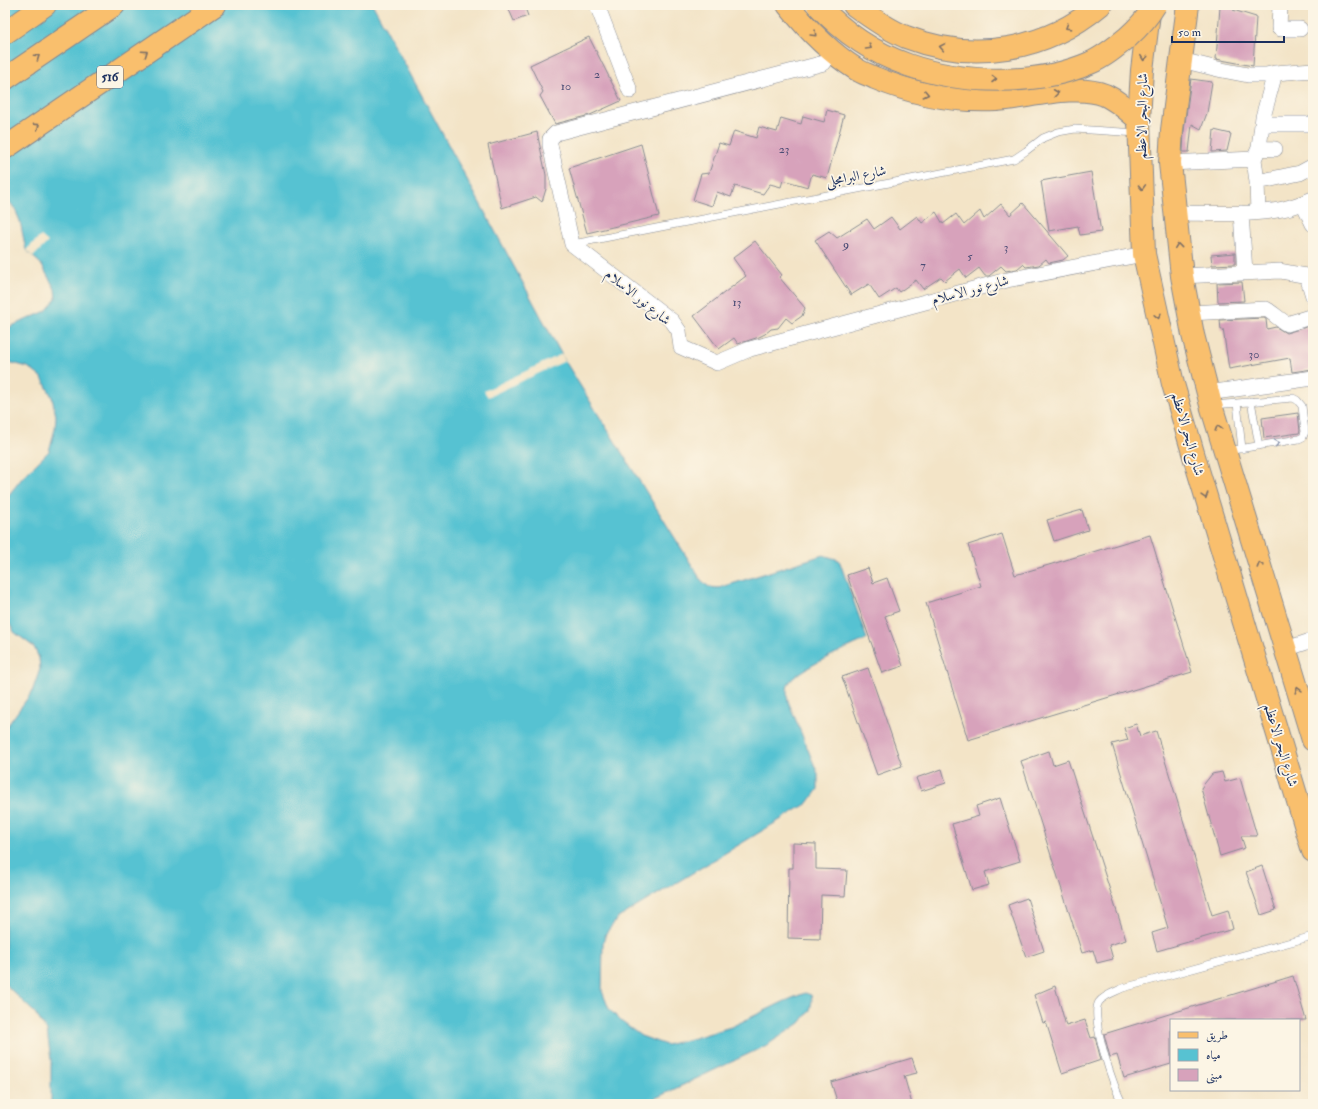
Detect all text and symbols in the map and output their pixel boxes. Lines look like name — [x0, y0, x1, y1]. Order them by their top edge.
scale bar — [1172, 18, 1284, 44]
one-way arrow — [1065, 23, 1072, 30]
text: 50 m — [1178, 25, 1202, 40]
one-way arrow — [809, 29, 817, 37]
one-way arrow — [865, 42, 872, 50]
one-way arrow — [939, 43, 946, 52]
one-way arrow — [140, 51, 147, 58]
one-way arrow — [33, 54, 40, 62]
one-way arrow — [1140, 55, 1149, 61]
road number: 516 — [97, 66, 123, 88]
house number: 2 — [594, 67, 600, 82]
street label: شارع البحر الاعظم — [1133, 73, 1156, 159]
one-way arrow — [991, 75, 997, 84]
house number: 10 — [561, 79, 571, 94]
one-way arrow — [1052, 88, 1059, 97]
one-way arrow — [923, 90, 930, 98]
one-way arrow — [33, 123, 40, 131]
house number: 23 — [779, 142, 789, 157]
street label: شارع البرامجلى — [824, 162, 888, 193]
one-way arrow — [1137, 184, 1146, 190]
house number: 9 — [842, 237, 849, 252]
house number: 3 — [1004, 240, 1008, 255]
one-way arrow — [1174, 243, 1183, 249]
house number: 5 — [967, 249, 973, 264]
house number: 7 — [920, 258, 926, 273]
street label: شارع نور الاسلام — [599, 265, 674, 332]
street label: شارع نور الاسلام — [930, 272, 1012, 312]
house number: 13 — [733, 295, 741, 310]
one-way arrow — [1153, 313, 1161, 319]
house number: 30 — [1249, 347, 1259, 362]
street label: شارع البحر الاعظم — [1163, 390, 1208, 479]
one-way arrow — [1214, 424, 1223, 431]
one-way arrow — [1274, 439, 1280, 448]
one-way arrow — [1201, 492, 1209, 499]
one-way arrow — [1256, 562, 1265, 569]
one-way arrow — [1294, 686, 1303, 693]
street label: شارع البحر الاعظم — [1255, 701, 1302, 790]
legend — [1170, 1019, 1300, 1091]
text: طريق — [1206, 1028, 1228, 1043]
text: مياه — [1206, 1048, 1221, 1063]
text: مبنى — [1206, 1068, 1222, 1084]

